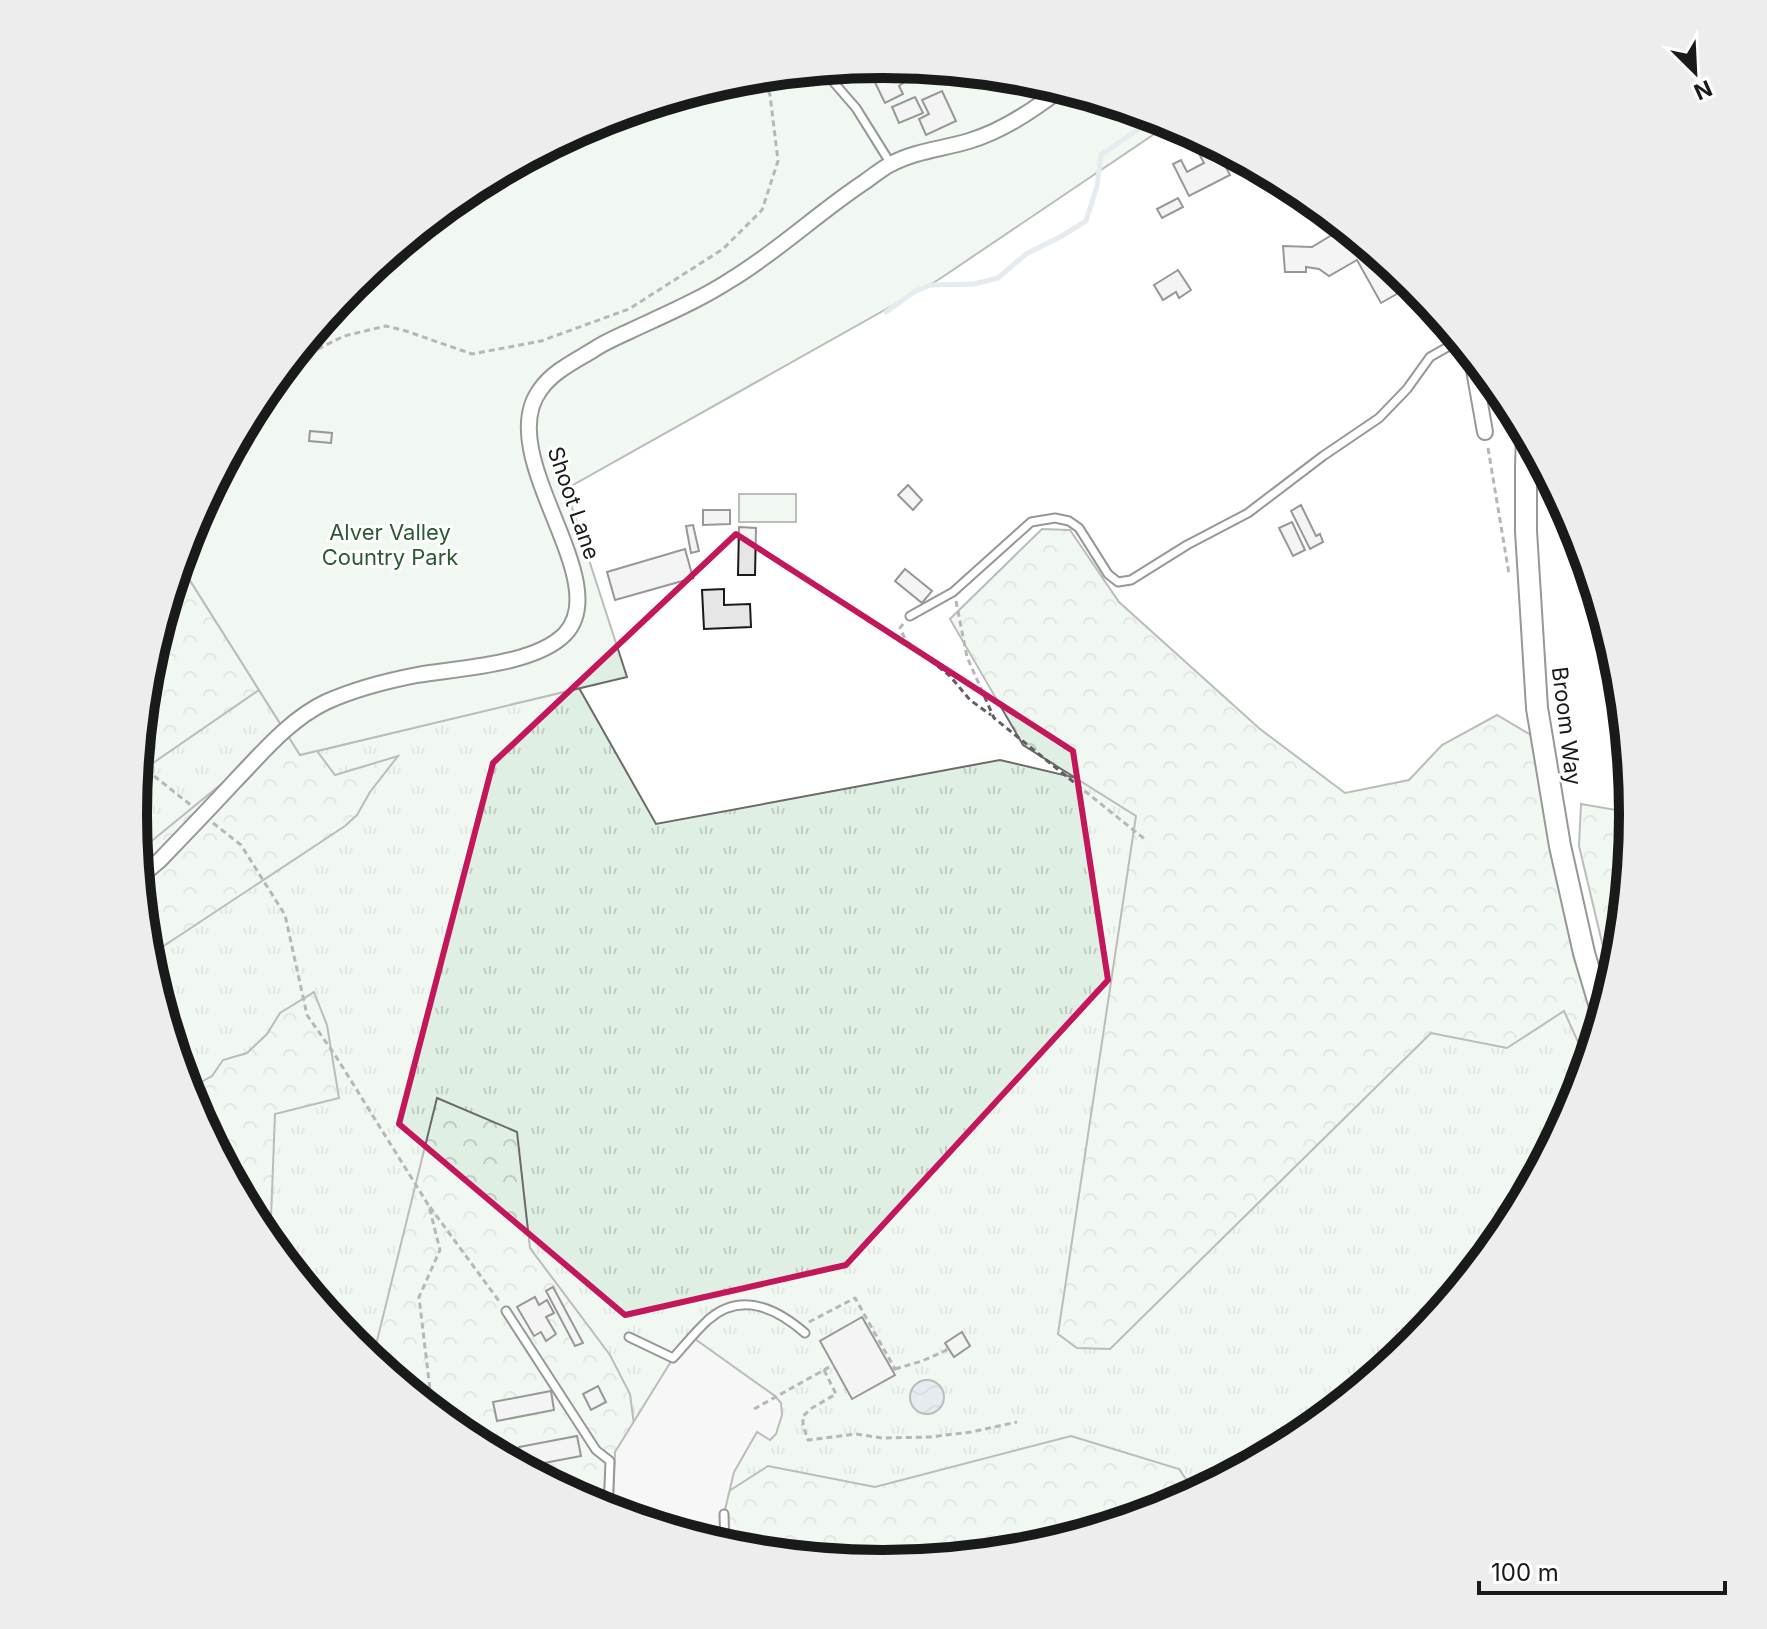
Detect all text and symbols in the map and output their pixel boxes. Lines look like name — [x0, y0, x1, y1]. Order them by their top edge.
north arrow — [1655, 32, 1735, 112]
text: N — [1690, 75, 1716, 106]
street label: Shoot Lane — [543, 443, 605, 563]
park label: Alver Valley Country Park — [322, 519, 458, 570]
street label: Broom Way — [1547, 665, 1587, 787]
scale bar — [1479, 1545, 1725, 1595]
text: 100 m — [1491, 1558, 1559, 1587]

